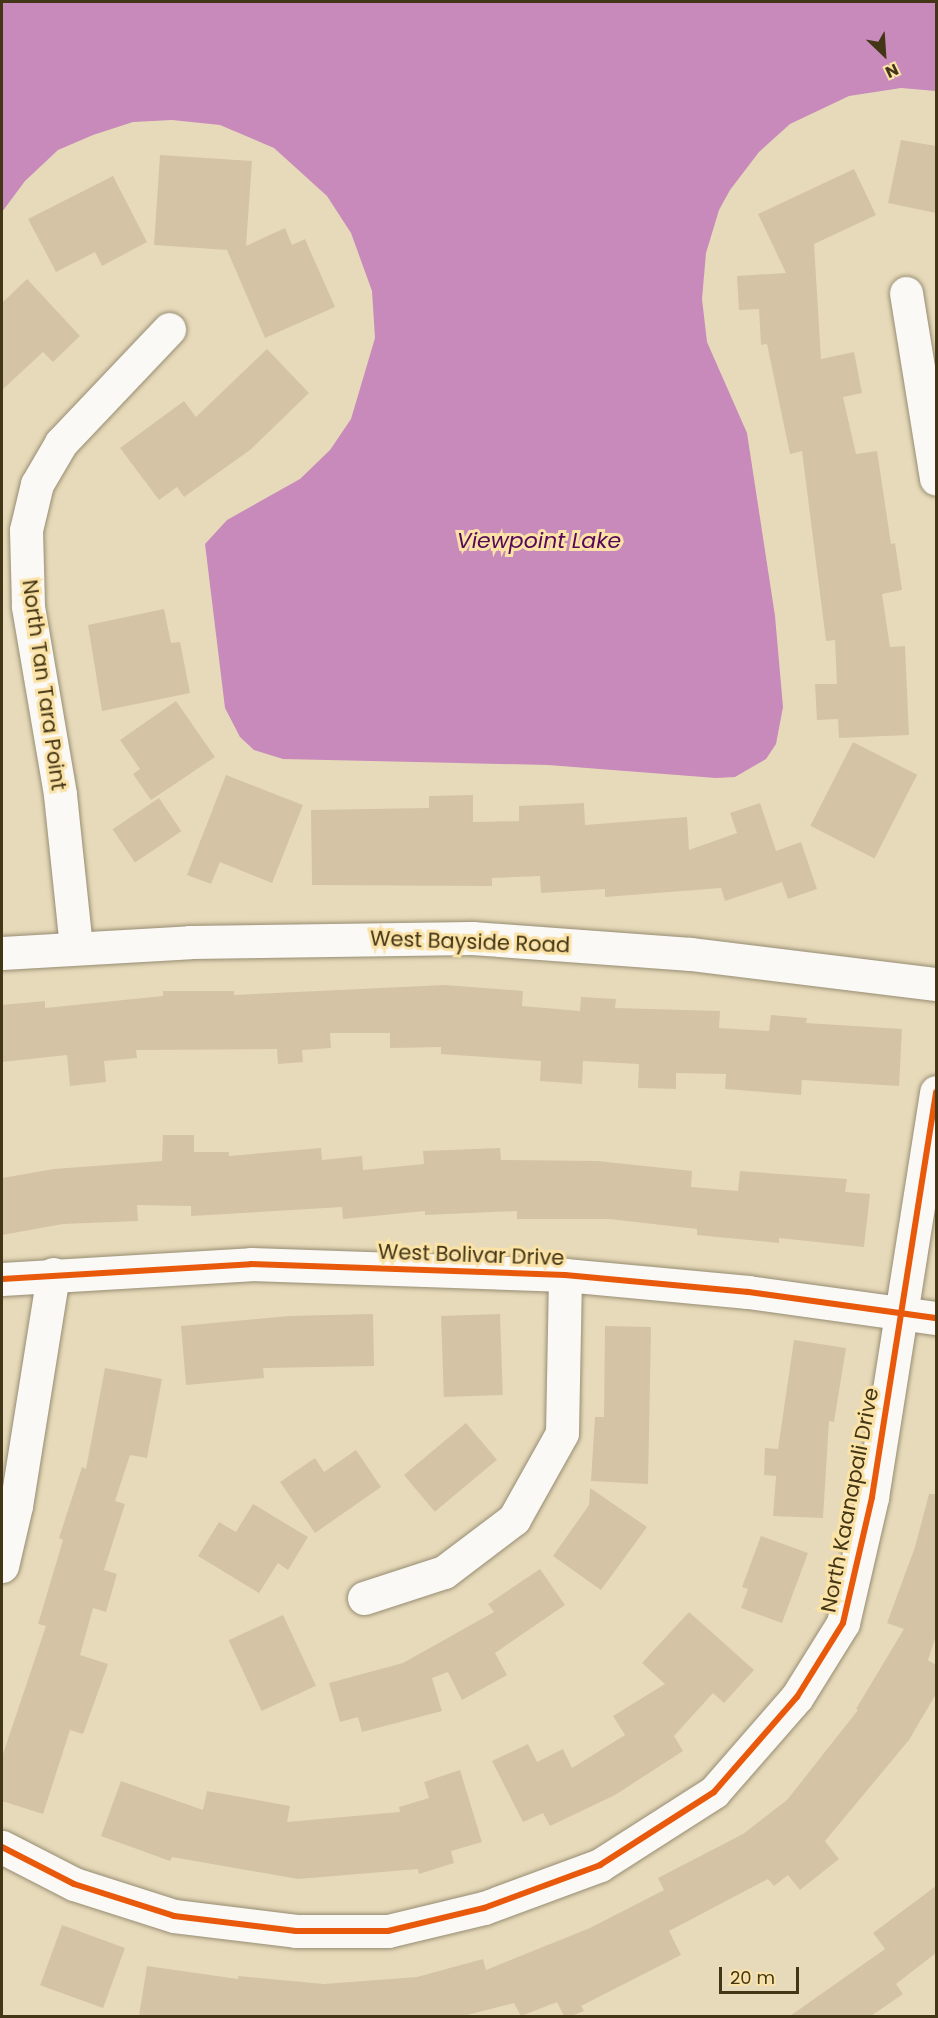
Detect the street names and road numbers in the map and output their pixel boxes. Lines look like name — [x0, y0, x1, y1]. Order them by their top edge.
street label: North Tan Tara Point — [17, 578, 71, 792]
street label: West Bayside Road — [370, 926, 570, 958]
street label: West Bolivar Drive — [377, 1239, 565, 1271]
street label: North Kaanapali Drive — [816, 1386, 884, 1614]

